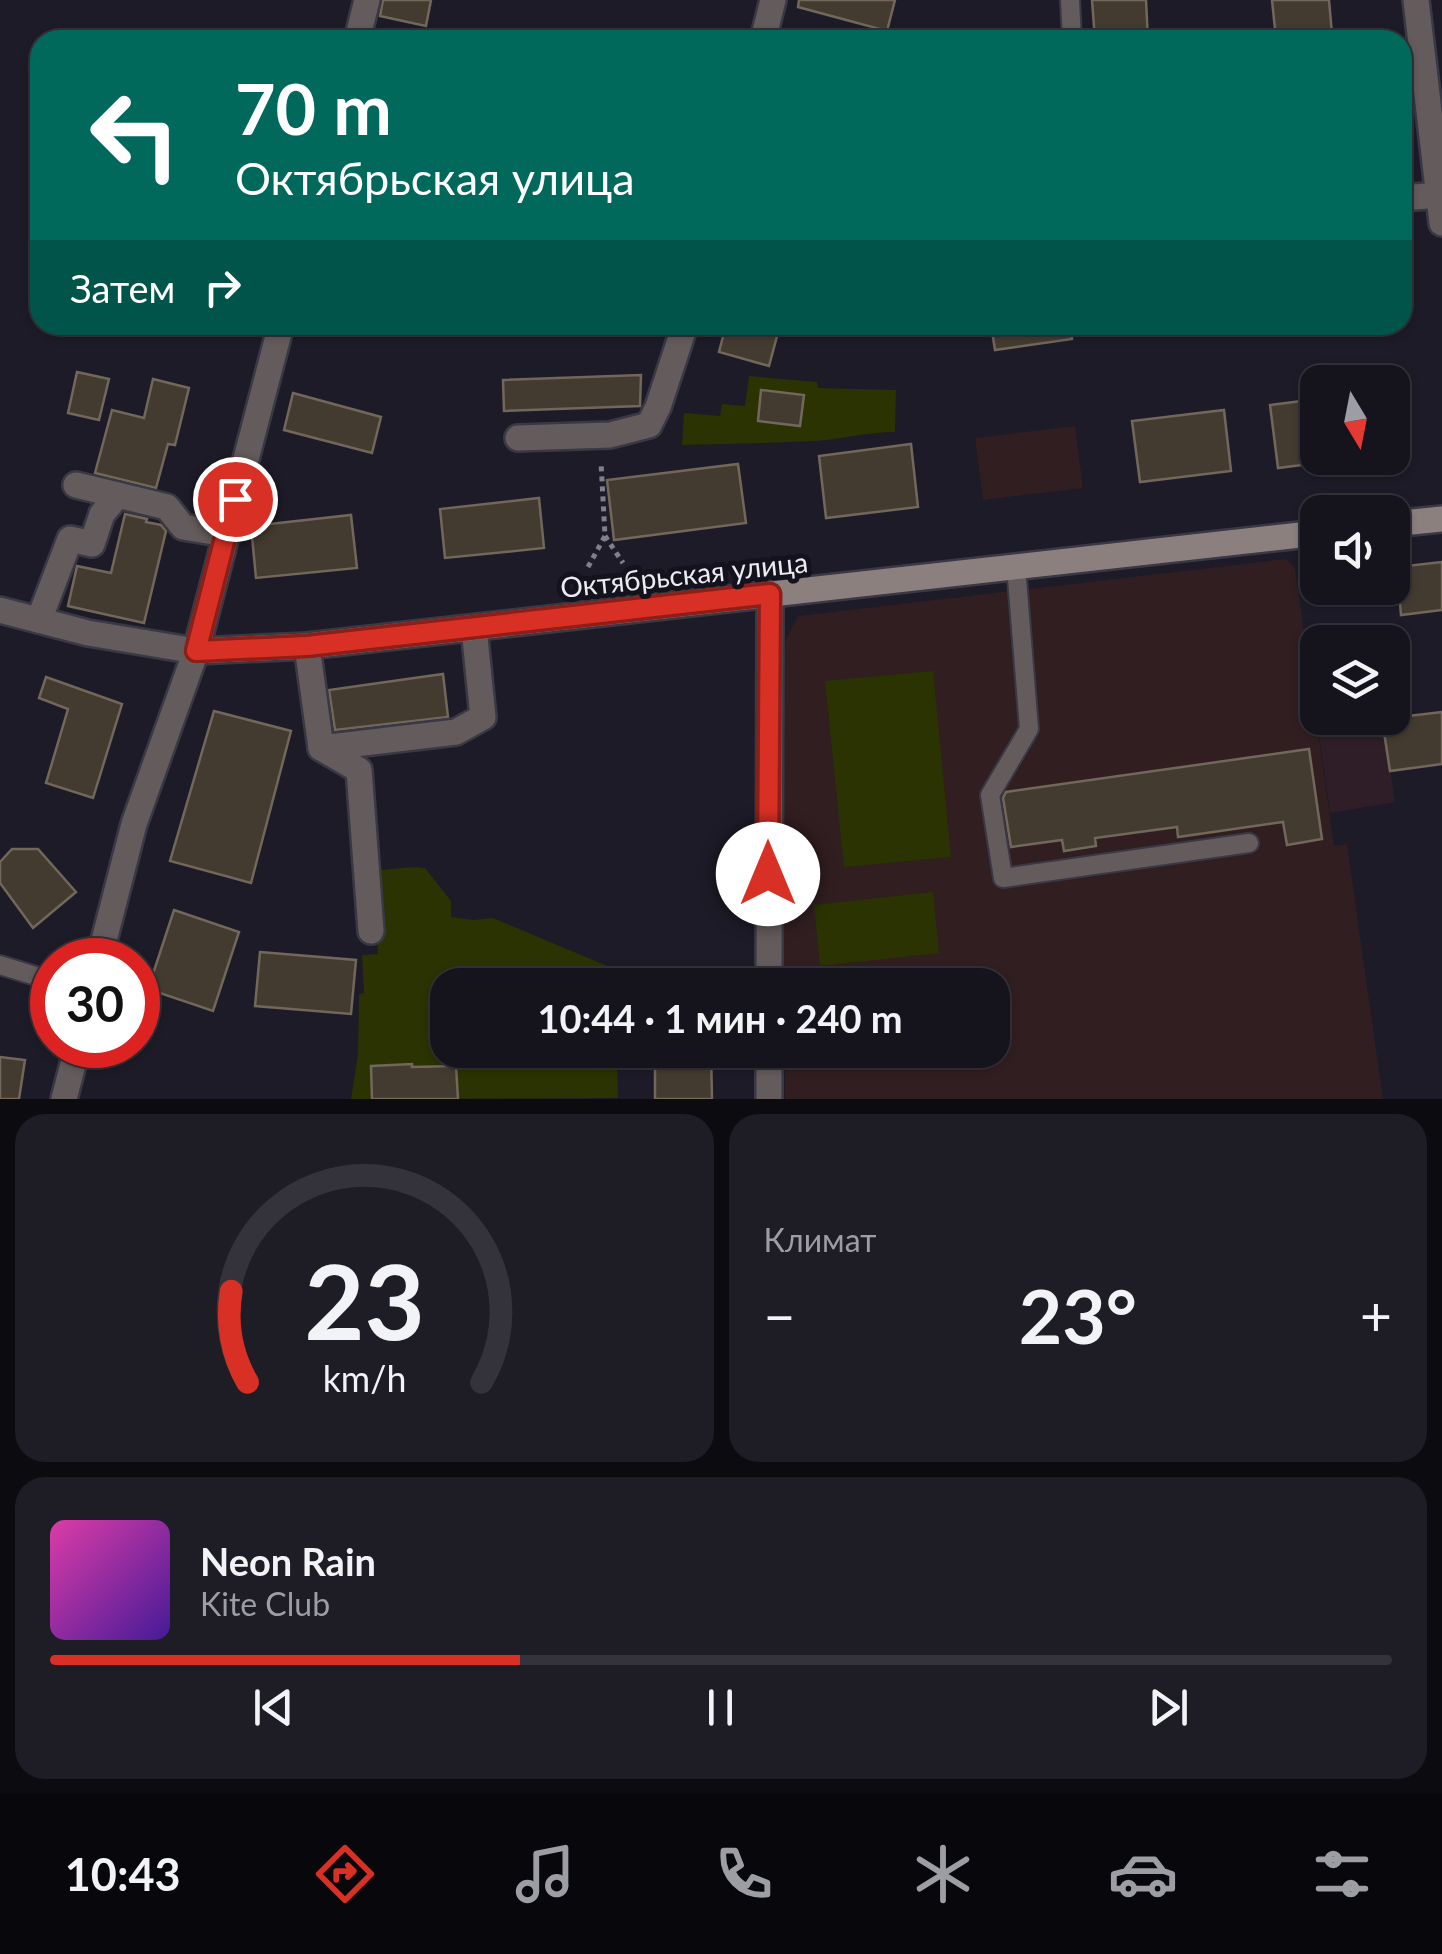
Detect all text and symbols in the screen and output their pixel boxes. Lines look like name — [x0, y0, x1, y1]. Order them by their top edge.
text: 70 m — [235, 66, 392, 150]
icon: left — [70, 70, 200, 200]
text: Октябрьская улица — [235, 151, 635, 205]
icon: right — [195, 260, 250, 315]
text: Затем — [70, 265, 175, 311]
north arrow — [1300, 365, 1410, 475]
map controls — [1300, 365, 1410, 735]
pin — [193, 457, 278, 542]
icon: arrive — [208, 472, 263, 527]
button: sound — [1300, 495, 1410, 605]
street label: Октябрьская улица — [559, 544, 809, 604]
button: layers — [1300, 625, 1410, 735]
position arrow — [716, 822, 820, 926]
speed limit sign: 30 — [30, 938, 160, 1068]
text: 10:44 · 1 мин · 240 m — [537, 995, 903, 1041]
text: Климат — [764, 1220, 876, 1259]
text: 23 — [304, 1237, 425, 1362]
text: 23° — [1019, 1270, 1137, 1360]
text: − — [764, 1282, 795, 1348]
text: + — [1360, 1282, 1392, 1348]
text: km/h — [322, 1357, 406, 1400]
text: Neon Rain — [200, 1538, 376, 1584]
text: Kite Club — [200, 1584, 330, 1623]
icon: previous — [246, 1680, 301, 1735]
icon: pause — [693, 1680, 748, 1735]
icon: next — [1141, 1680, 1196, 1735]
icon: directions — [310, 1839, 380, 1909]
icon: music — [510, 1839, 580, 1909]
icon: phone — [709, 1839, 779, 1909]
icon: climate — [908, 1839, 978, 1909]
icon: car — [1108, 1839, 1178, 1909]
icon: filters — [1307, 1839, 1377, 1909]
text: 10:43 — [65, 1847, 181, 1901]

